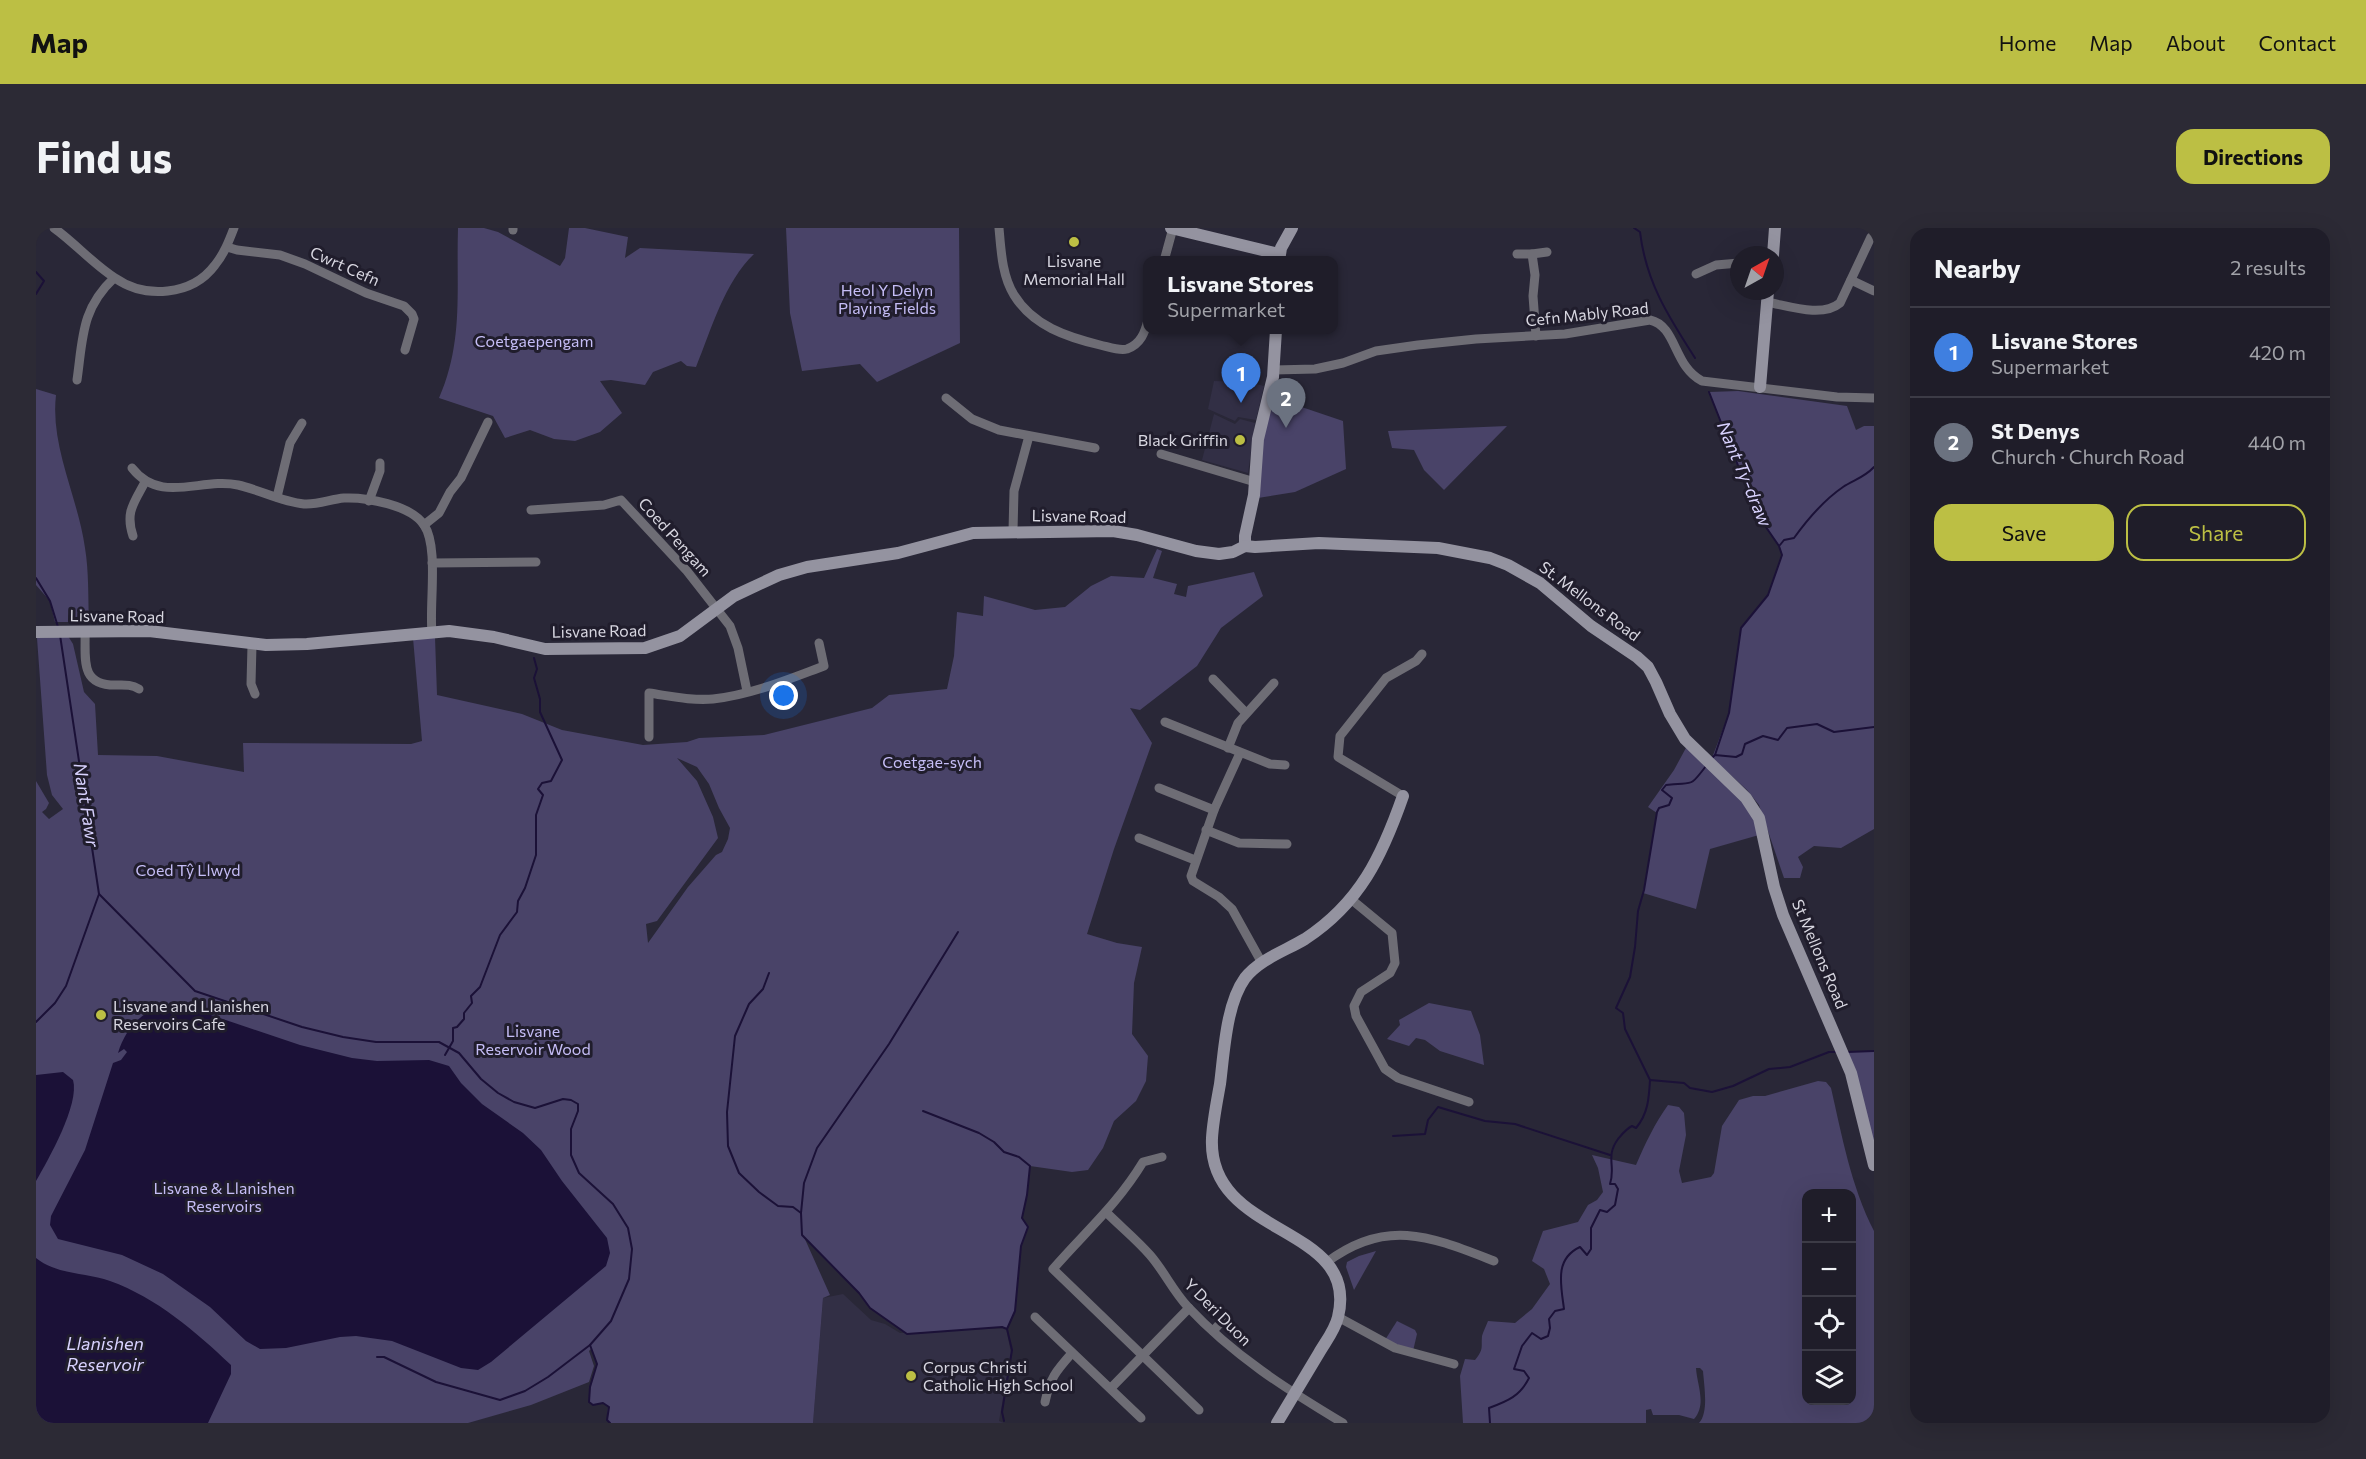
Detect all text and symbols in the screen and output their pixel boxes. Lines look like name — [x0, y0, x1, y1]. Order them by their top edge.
text: Map — [30, 25, 88, 59]
text: Home — [1999, 30, 2056, 55]
text: Map — [2089, 30, 2133, 55]
text: About — [2166, 30, 2225, 55]
text: Contact — [2258, 30, 2336, 55]
button: Directions — [2176, 129, 2330, 184]
text: Find us — [36, 130, 172, 182]
marker: Lisvane Memorial Hall — [1067, 235, 1081, 249]
street label: Cwrt Cefn — [307, 242, 383, 289]
north arrow — [1730, 246, 1784, 300]
place label: Lisvane Memorial Hall — [1023, 251, 1125, 288]
text: Nearby — [1934, 252, 2021, 283]
text: 2 results — [2230, 255, 2306, 279]
popup — [1143, 256, 1338, 334]
text: Lisvane Stores — [1167, 270, 1314, 297]
park label: Heol Y Delyn Playing Fields — [838, 280, 936, 317]
text: Supermarket — [1167, 297, 1285, 321]
street label: Cefn Mably Road — [1524, 298, 1649, 329]
text: Lisvane Stores — [1991, 327, 2138, 354]
park label: Coetgaepengam — [475, 331, 593, 350]
text: 1 — [1949, 340, 1958, 364]
text: 420 m — [2249, 340, 2306, 364]
pin: 1 — [1222, 354, 1260, 403]
text: Supermarket — [1991, 354, 2109, 378]
pin: 2 — [1266, 378, 1306, 428]
text: St Denys — [1991, 417, 2080, 444]
water label: Nant Ty-draw — [1713, 418, 1777, 530]
place label: Black Griffin — [1138, 430, 1228, 449]
text: 2 — [1948, 430, 1959, 454]
text: 440 m — [2248, 430, 2306, 454]
marker: Black Griffin — [1233, 433, 1247, 447]
text: Church · Church Road — [1991, 444, 2185, 468]
street label: Coed Pengam — [635, 493, 716, 580]
button: Save — [1934, 504, 2114, 561]
button: Share — [2126, 504, 2306, 561]
street label: Lisvane Road — [1031, 505, 1127, 526]
street label: St. Mellons Road — [1536, 557, 1644, 645]
street label: Lisvane Road — [69, 605, 165, 626]
street label: Lisvane Road — [551, 620, 647, 641]
your location — [769, 681, 798, 710]
park label: Coetgae-sych — [882, 752, 982, 771]
water label: Nant Fawr — [69, 761, 105, 849]
park label: Coed Tŷ Llwyd — [135, 860, 241, 879]
street label: St Mellons Road — [1789, 896, 1852, 1011]
place label: Lisvane and Llanishen Reservoirs Cafe — [113, 996, 269, 1033]
marker: Lisvane and Llanishen Reservoirs Cafe — [94, 1008, 108, 1022]
park label: Lisvane Reservoir Wood — [475, 1021, 591, 1058]
park label: Lisvane & Llanishen Reservoirs — [153, 1178, 295, 1215]
map controls — [1802, 1189, 1856, 1405]
button: + — [1802, 1189, 1856, 1243]
button: − — [1802, 1243, 1856, 1297]
street label: Y Deri Duon — [1181, 1274, 1256, 1349]
button: locate — [1802, 1297, 1856, 1351]
water label: Llanishen Reservoir — [66, 1332, 145, 1375]
button: layers — [1802, 1351, 1856, 1405]
place label: Corpus Christi Catholic High School — [923, 1357, 1073, 1394]
marker: Corpus Christi Catholic High School — [904, 1369, 918, 1383]

